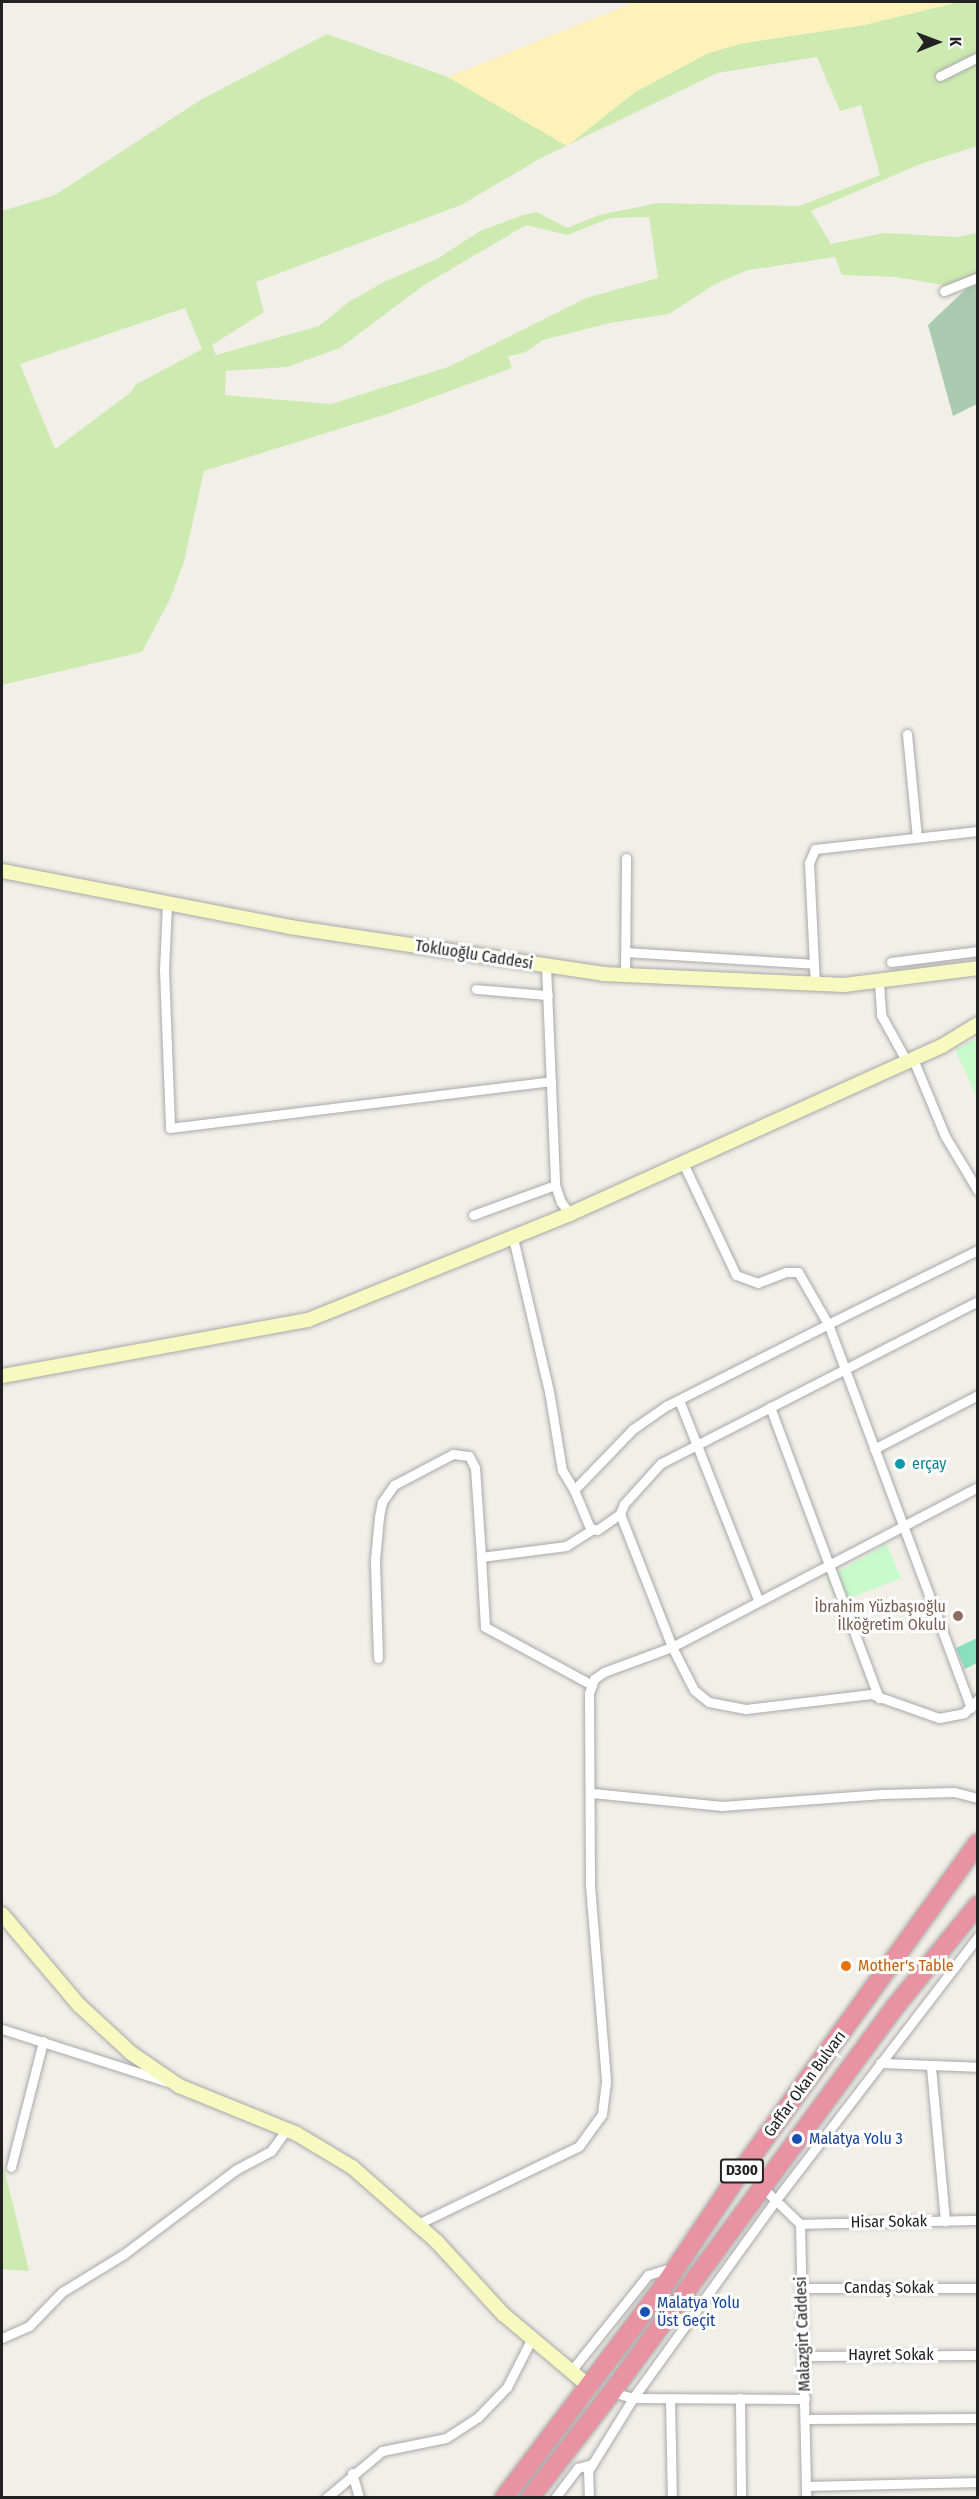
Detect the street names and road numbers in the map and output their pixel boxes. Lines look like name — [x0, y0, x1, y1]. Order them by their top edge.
street label: Tokluoğlu Caddesi — [414, 936, 534, 974]
street label: Gaffar Okan Bulvarı — [760, 2027, 850, 2141]
road number: D300 — [720, 2159, 764, 2183]
street label: Hisar Sokak — [851, 2212, 927, 2232]
street label: Malazgirt Caddesi — [791, 2276, 815, 2392]
street label: Candaş Sokak — [844, 2278, 934, 2298]
street label: Hayret Sokak — [848, 2345, 934, 2365]

